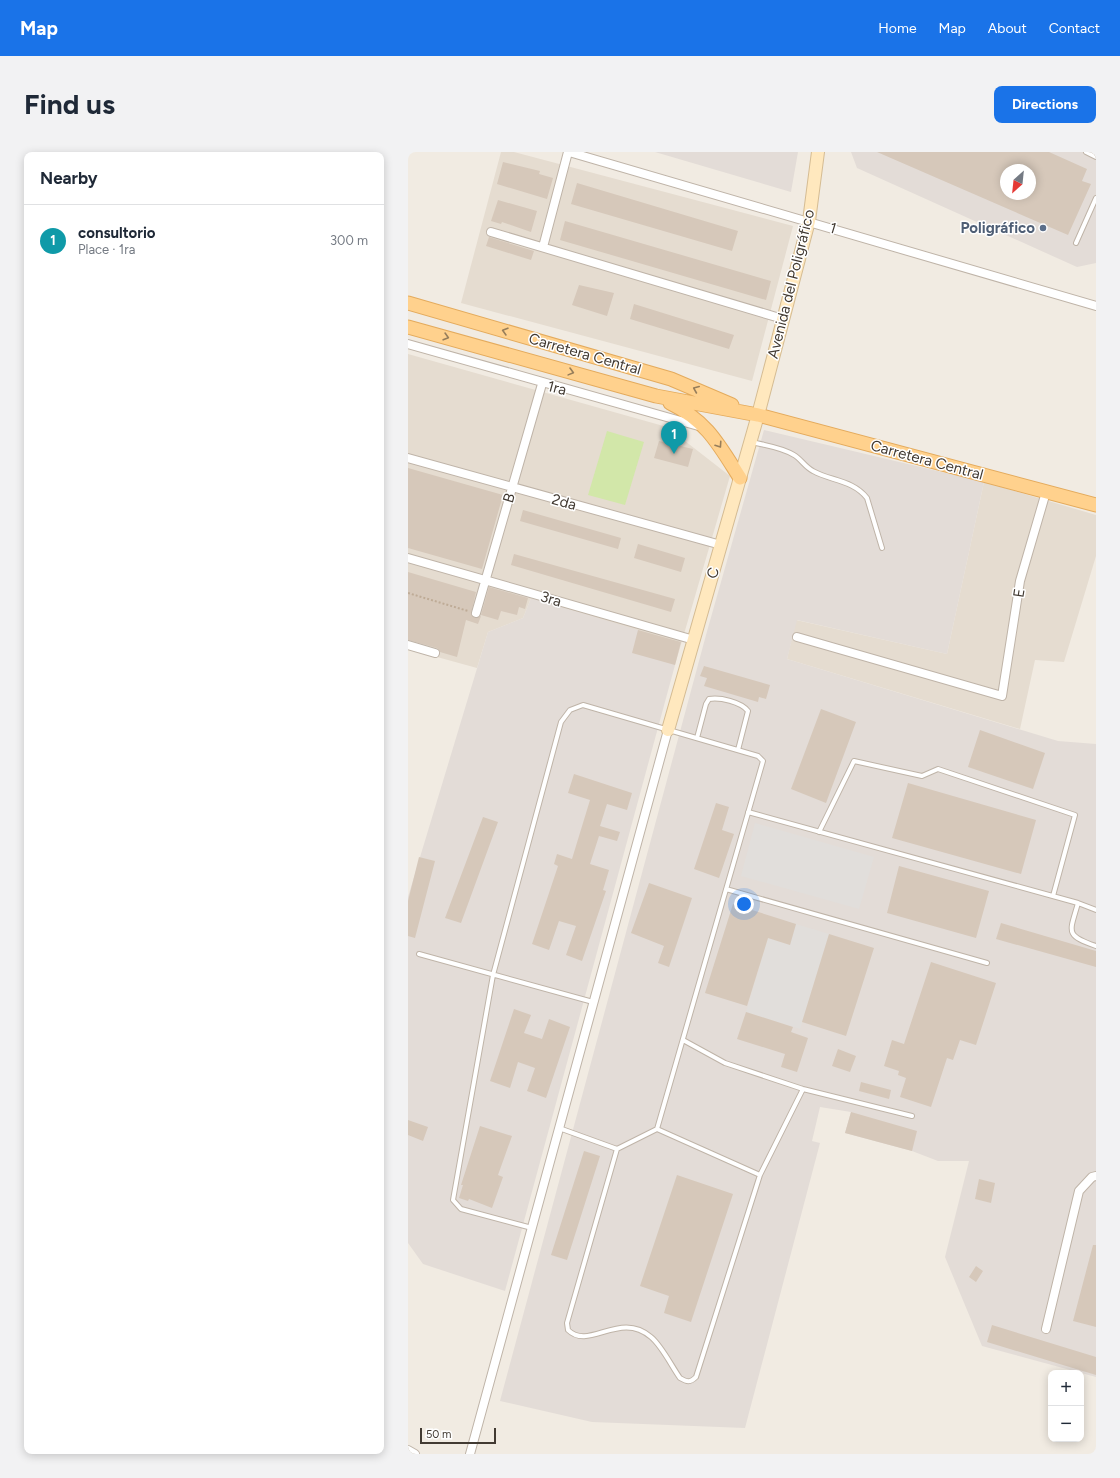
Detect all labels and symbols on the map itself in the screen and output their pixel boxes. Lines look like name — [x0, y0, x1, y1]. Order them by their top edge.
north arrow — [1000, 164, 1036, 200]
street label: Avenida del Poligráfico — [764, 207, 818, 360]
street label: 1 — [827, 218, 839, 238]
place label: Poligráfico — [960, 219, 1035, 237]
marker: Poligráfico — [1038, 223, 1048, 233]
one-way arrow — [501, 327, 508, 336]
street label: Carretera Central — [527, 329, 643, 379]
one-way arrow — [442, 332, 449, 341]
one-way arrow — [567, 367, 574, 376]
street label: 1ra — [546, 377, 568, 399]
one-way arrow — [693, 386, 700, 394]
pin: 1 — [661, 421, 687, 454]
street label: Carretera Central — [869, 436, 985, 484]
one-way arrow — [714, 441, 722, 448]
street label: 2da — [550, 490, 578, 514]
street label: B — [499, 491, 519, 505]
street label: C — [703, 565, 723, 581]
street label: 3ra — [538, 587, 564, 611]
street label: E — [1009, 587, 1029, 599]
your location — [734, 894, 754, 914]
scale bar — [420, 1426, 496, 1445]

